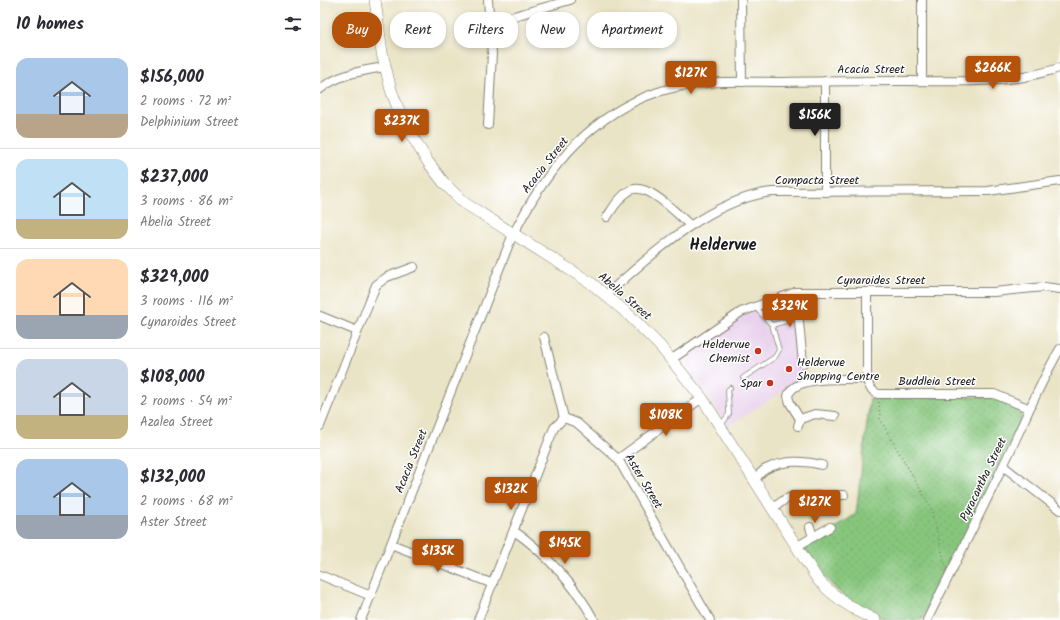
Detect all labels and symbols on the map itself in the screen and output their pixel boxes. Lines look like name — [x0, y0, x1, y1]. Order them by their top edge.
pin: $266K — [965, 56, 1021, 90]
street label: Acacia Street — [837, 60, 905, 79]
pin: $127K — [663, 61, 719, 95]
pin: $156K — [787, 103, 843, 137]
pin: $237K — [374, 109, 430, 143]
street label: Acacia Street — [517, 133, 574, 198]
street label: Compacta Street — [775, 171, 860, 190]
district label: Heldervue — [689, 233, 757, 258]
street label: Abelia Street — [594, 268, 656, 325]
street label: Cynaroides Street — [837, 271, 926, 290]
pin: $329K — [762, 294, 818, 328]
place label: Heldervue Chemist — [702, 335, 751, 368]
marker: Heldervue Chemist — [753, 346, 763, 356]
place label: Heldervue Shopping Centre — [797, 353, 880, 386]
marker: Heldervue Shopping Centre — [784, 364, 794, 374]
street label: Buddleia Street — [898, 372, 976, 391]
place label: Spar — [740, 374, 763, 393]
marker: Spar — [765, 378, 775, 388]
pin: $108K — [638, 403, 694, 437]
street label: Acacia Street — [390, 426, 433, 496]
street label: Pyracantha Street — [955, 434, 1012, 524]
street label: Aster Street — [620, 450, 668, 513]
pin: $132K — [483, 477, 539, 511]
pin: $127K — [787, 490, 843, 524]
pin: $145K — [537, 531, 593, 565]
pin: $135K — [410, 539, 466, 573]

